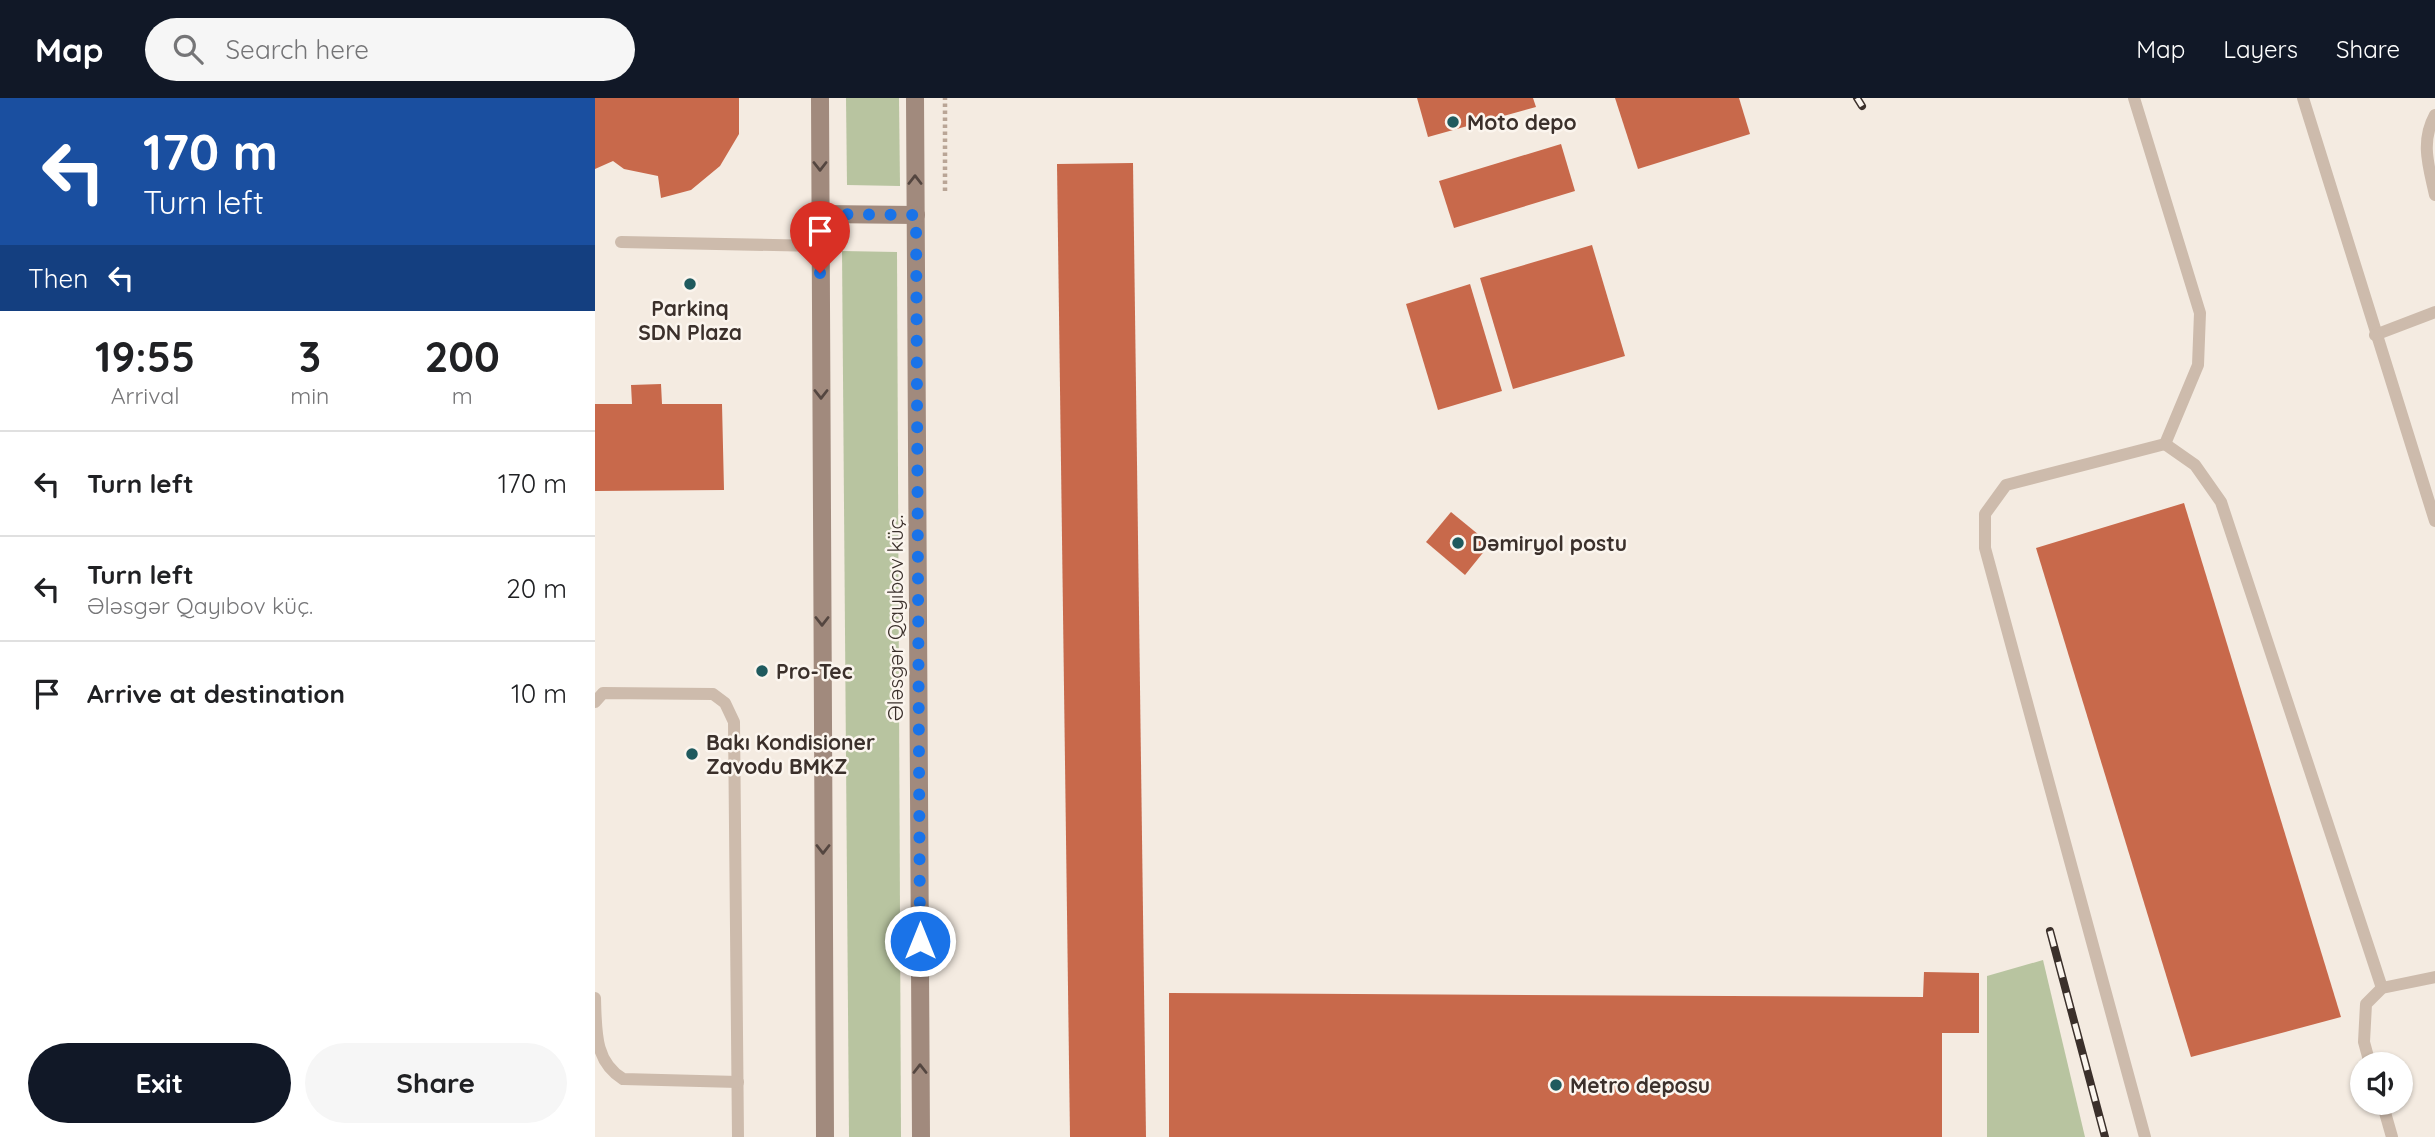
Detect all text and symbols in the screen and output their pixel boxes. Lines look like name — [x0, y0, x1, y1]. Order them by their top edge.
search box — [145, 18, 635, 81]
text: Map — [35, 29, 103, 70]
icon: search — [169, 30, 207, 68]
text: Search here — [225, 33, 369, 66]
text: Map — [2136, 34, 2185, 64]
text: Layers — [2223, 34, 2298, 64]
text: Share — [2336, 34, 2400, 64]
place label: Moto depo — [1467, 109, 1577, 135]
marker: Moto depo — [1445, 114, 1461, 130]
text: 170 m — [143, 121, 278, 182]
icon: left — [28, 126, 119, 217]
one-way arrow — [812, 161, 828, 172]
one-way arrow — [908, 174, 923, 185]
text: Turn left — [143, 182, 264, 222]
pin — [790, 201, 850, 273]
icon: arrive — [801, 212, 839, 250]
icon: left — [102, 259, 140, 297]
text: Then — [28, 262, 88, 295]
marker: Parkinq SDN Plaza — [682, 276, 698, 292]
place label: Parkinq SDN Plaza — [638, 295, 742, 345]
text: 19:55 — [95, 330, 195, 383]
text: 3 — [298, 330, 321, 383]
text: 200 — [424, 330, 500, 383]
text: Arrival — [111, 381, 180, 410]
text: min — [290, 381, 329, 410]
text: m — [452, 381, 473, 410]
one-way arrow — [813, 389, 829, 399]
icon: left — [28, 465, 66, 503]
text: Turn left — [87, 467, 194, 500]
text: 170 m — [498, 467, 567, 500]
street label: Ələsgər Qayıbov küç. — [882, 515, 908, 721]
place label: Dəmiryol postu — [1472, 530, 1627, 556]
marker: Dəmiryol postu — [1450, 535, 1466, 551]
text: Turn left — [87, 558, 194, 591]
icon: left — [28, 570, 66, 608]
text: 20 m — [506, 572, 567, 605]
text: Ələsgər Qayıbov küç. — [87, 591, 313, 620]
one-way arrow — [814, 616, 830, 627]
place label: Pro-Tec — [776, 658, 853, 684]
marker: Pro-Tec — [754, 663, 770, 679]
icon: arrive — [28, 675, 66, 713]
text: Arrive at destination — [87, 677, 345, 710]
text: 10 m — [511, 677, 567, 710]
place label: Bakı Kondisioner Zavodu BMKZ — [706, 729, 875, 779]
marker: Bakı Kondisioner Zavodu BMKZ — [684, 746, 700, 762]
one-way arrow — [815, 844, 831, 854]
position arrow — [883, 904, 957, 978]
button: Exit — [28, 1043, 291, 1123]
button: Share — [305, 1043, 567, 1123]
map controls — [2350, 1052, 2413, 1115]
button: sound — [2350, 1052, 2413, 1115]
one-way arrow — [912, 1063, 928, 1074]
place label: Metro deposu — [1570, 1072, 1710, 1098]
marker: Metro deposu — [1548, 1077, 1564, 1093]

